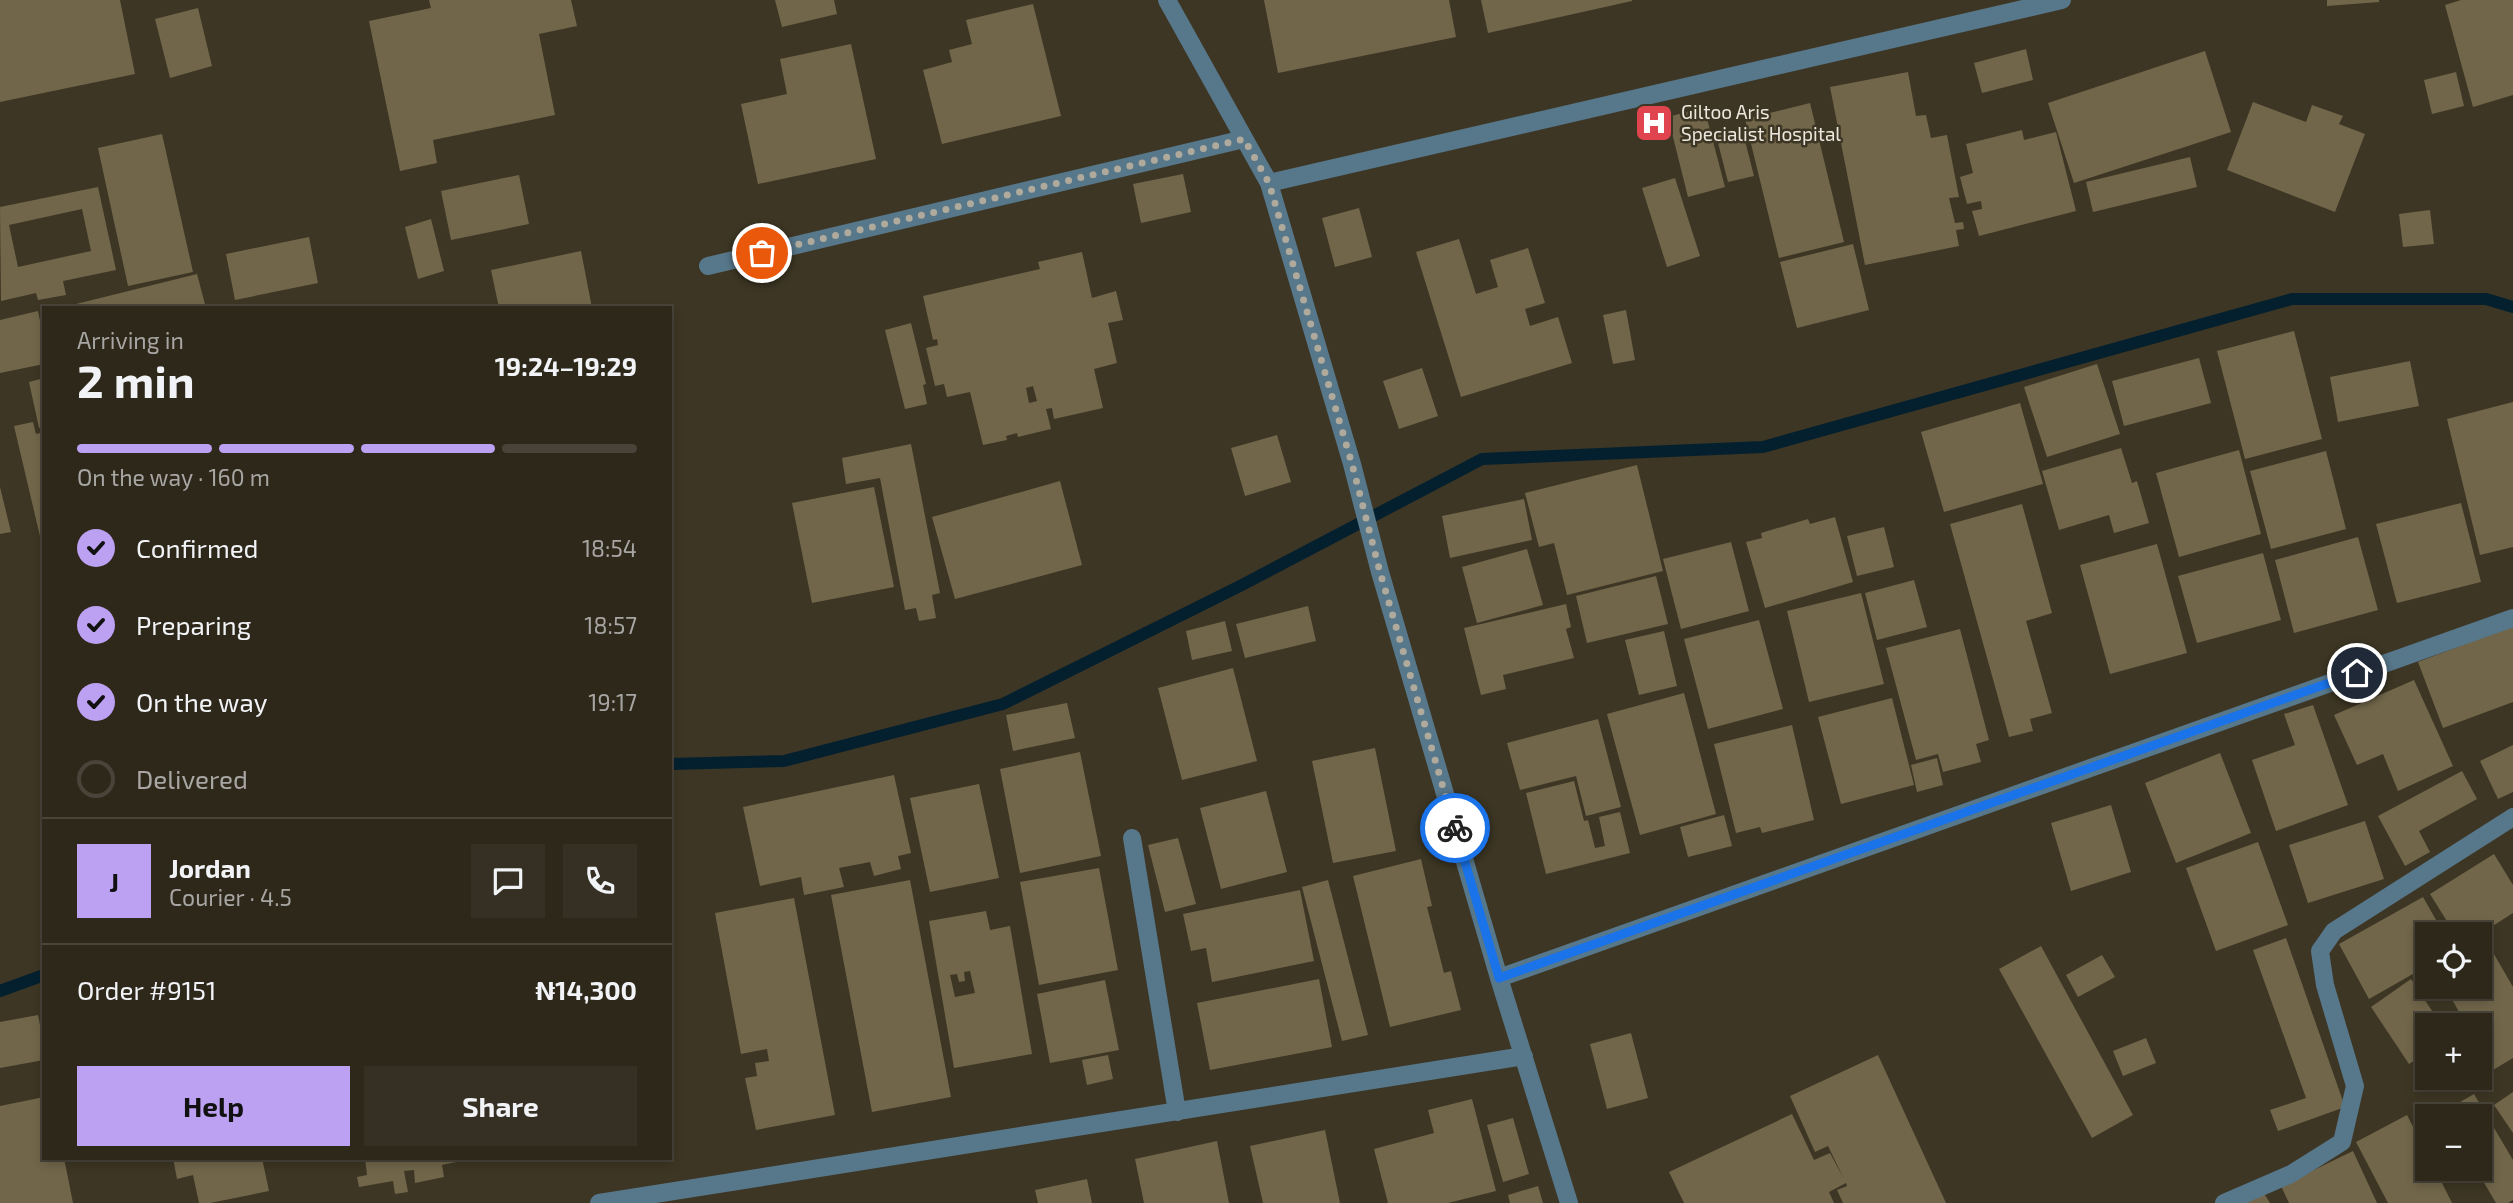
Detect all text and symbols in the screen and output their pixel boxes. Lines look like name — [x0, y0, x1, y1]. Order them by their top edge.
place label: Giltoo Aris Specialist Hospital — [1681, 100, 1841, 145]
hospital icon: Giltoo Aris Specialist Hospital — [1633, 102, 1675, 144]
pin — [732, 223, 792, 283]
icon: bag — [743, 234, 781, 272]
text: Arriving in — [77, 326, 184, 354]
text: 19:24–19:29 — [495, 350, 637, 381]
text: 2 min — [77, 352, 195, 407]
text: On the way · 160 m — [77, 463, 270, 491]
icon: check — [77, 529, 115, 567]
text: Confirmed — [136, 532, 259, 563]
text: 18:54 — [582, 534, 637, 562]
icon: check — [77, 606, 115, 644]
text: Preparing — [136, 609, 251, 640]
text: 18:57 — [584, 611, 637, 639]
pin — [2327, 643, 2387, 703]
icon: home — [2338, 654, 2376, 692]
icon: check — [77, 683, 115, 721]
text: On the way — [136, 686, 267, 717]
text: 19:17 — [588, 688, 637, 716]
text: Delivered — [136, 763, 248, 794]
courier — [1420, 793, 1490, 863]
icon: bike — [1436, 809, 1474, 847]
button: chat — [471, 844, 545, 918]
button: phone — [563, 844, 637, 918]
text: Jordan — [169, 852, 251, 883]
text: J — [109, 866, 119, 897]
text: Courier · 4.5 — [169, 883, 292, 911]
map controls — [2415, 922, 2492, 1181]
button: locate — [2415, 922, 2492, 999]
text: Order #9151 — [77, 974, 216, 1005]
text: ₦14,300 — [535, 974, 637, 1005]
button: + — [2415, 1013, 2492, 1090]
button: Help — [77, 1066, 350, 1146]
button: Share — [364, 1066, 637, 1146]
button: − — [2415, 1104, 2492, 1181]

